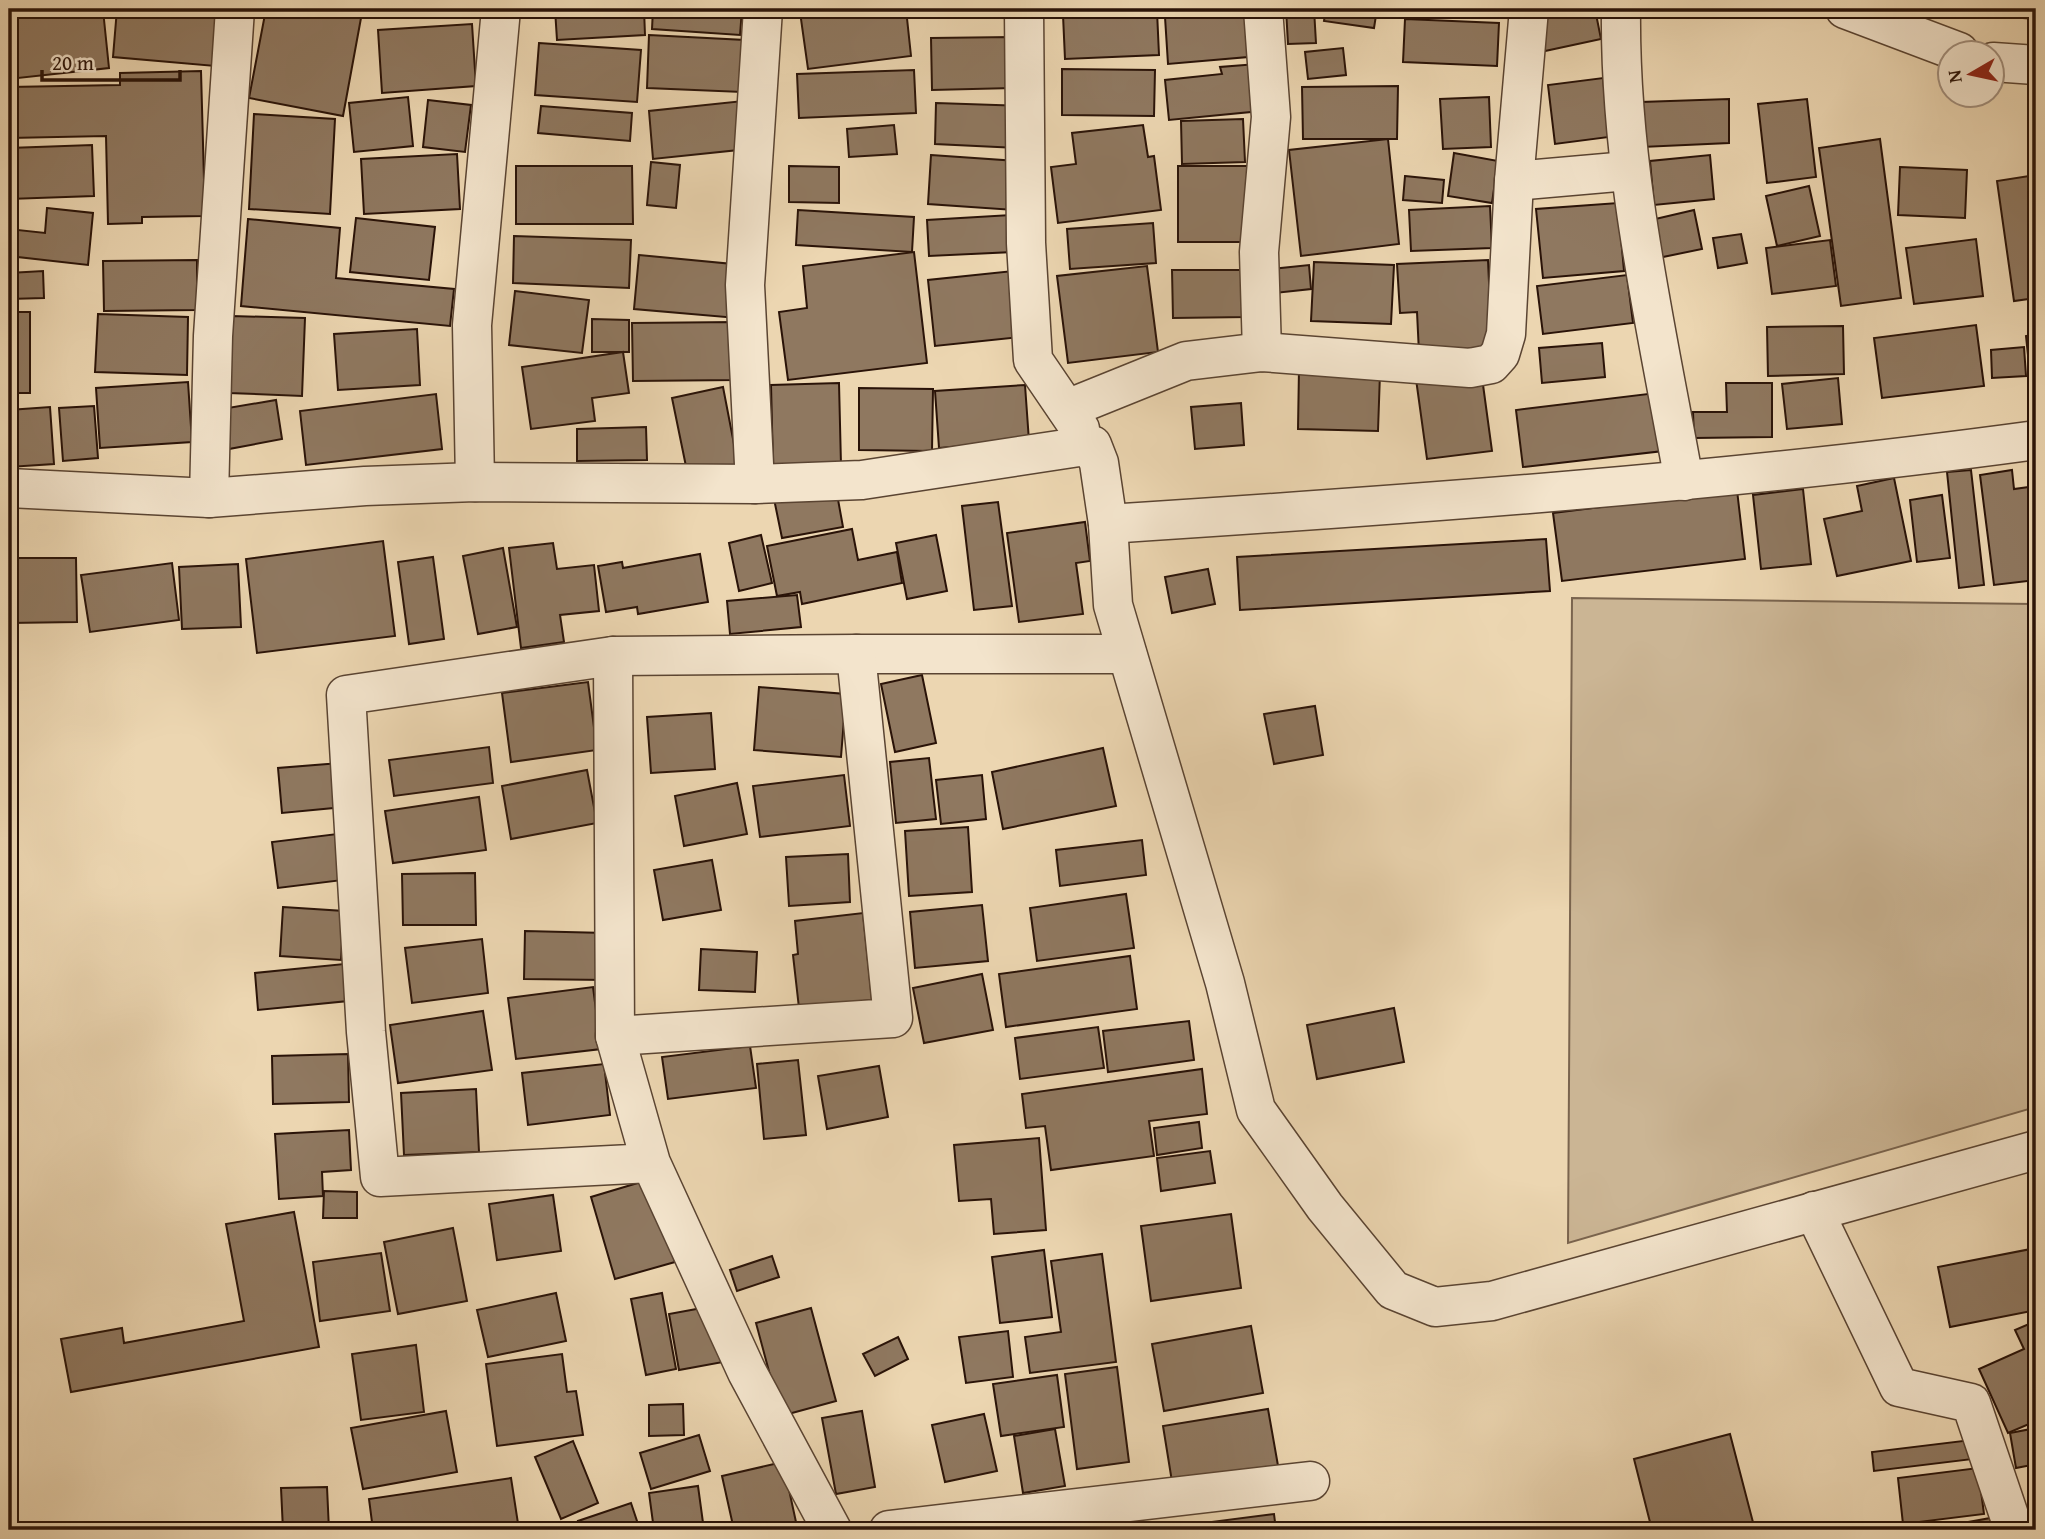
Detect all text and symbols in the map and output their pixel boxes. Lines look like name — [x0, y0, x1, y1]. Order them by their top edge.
scale bar — [42, 38, 180, 82]
north arrow — [1937, 38, 2007, 108]
text: 20 m — [52, 47, 94, 78]
text: N — [1939, 68, 1969, 85]

